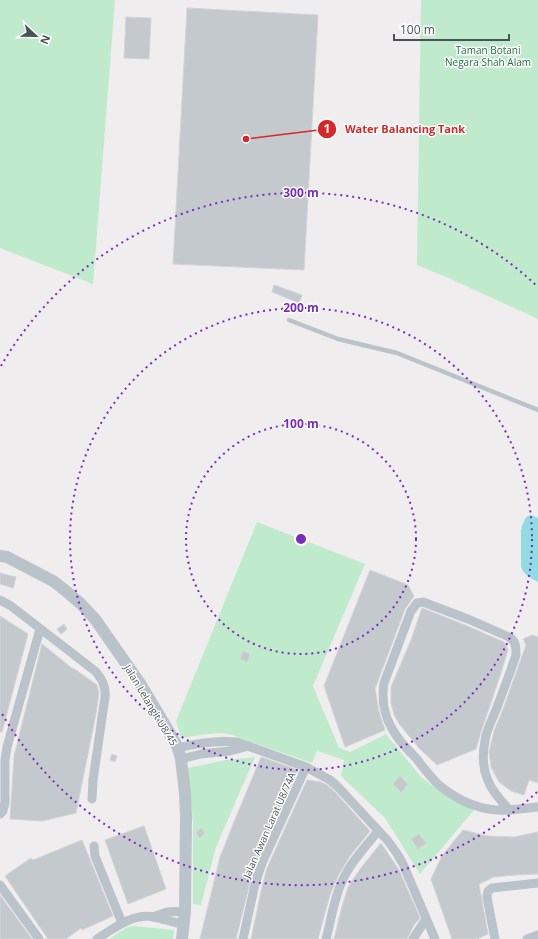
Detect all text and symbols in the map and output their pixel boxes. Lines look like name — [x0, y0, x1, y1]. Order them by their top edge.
north arrow — [16, 16, 56, 56]
scale bar — [394, 16, 509, 42]
text: 100 m — [400, 21, 435, 38]
text: N — [37, 33, 54, 47]
park label: Taman Botani Negara Shah Alam — [445, 43, 531, 69]
callout: Water Balancing Tank — [317, 117, 473, 140]
text: 1 — [324, 120, 330, 137]
text: Water Balancing Tank — [345, 121, 465, 136]
text: 300 m — [283, 184, 319, 201]
text: 200 m — [283, 299, 319, 316]
text: 100 m — [283, 415, 319, 432]
centre of rings — [294, 532, 308, 546]
street label: Jalan Lelangit U8/45 — [121, 661, 181, 748]
street label: Jalan Awan Larat U8/74A — [239, 769, 299, 881]

